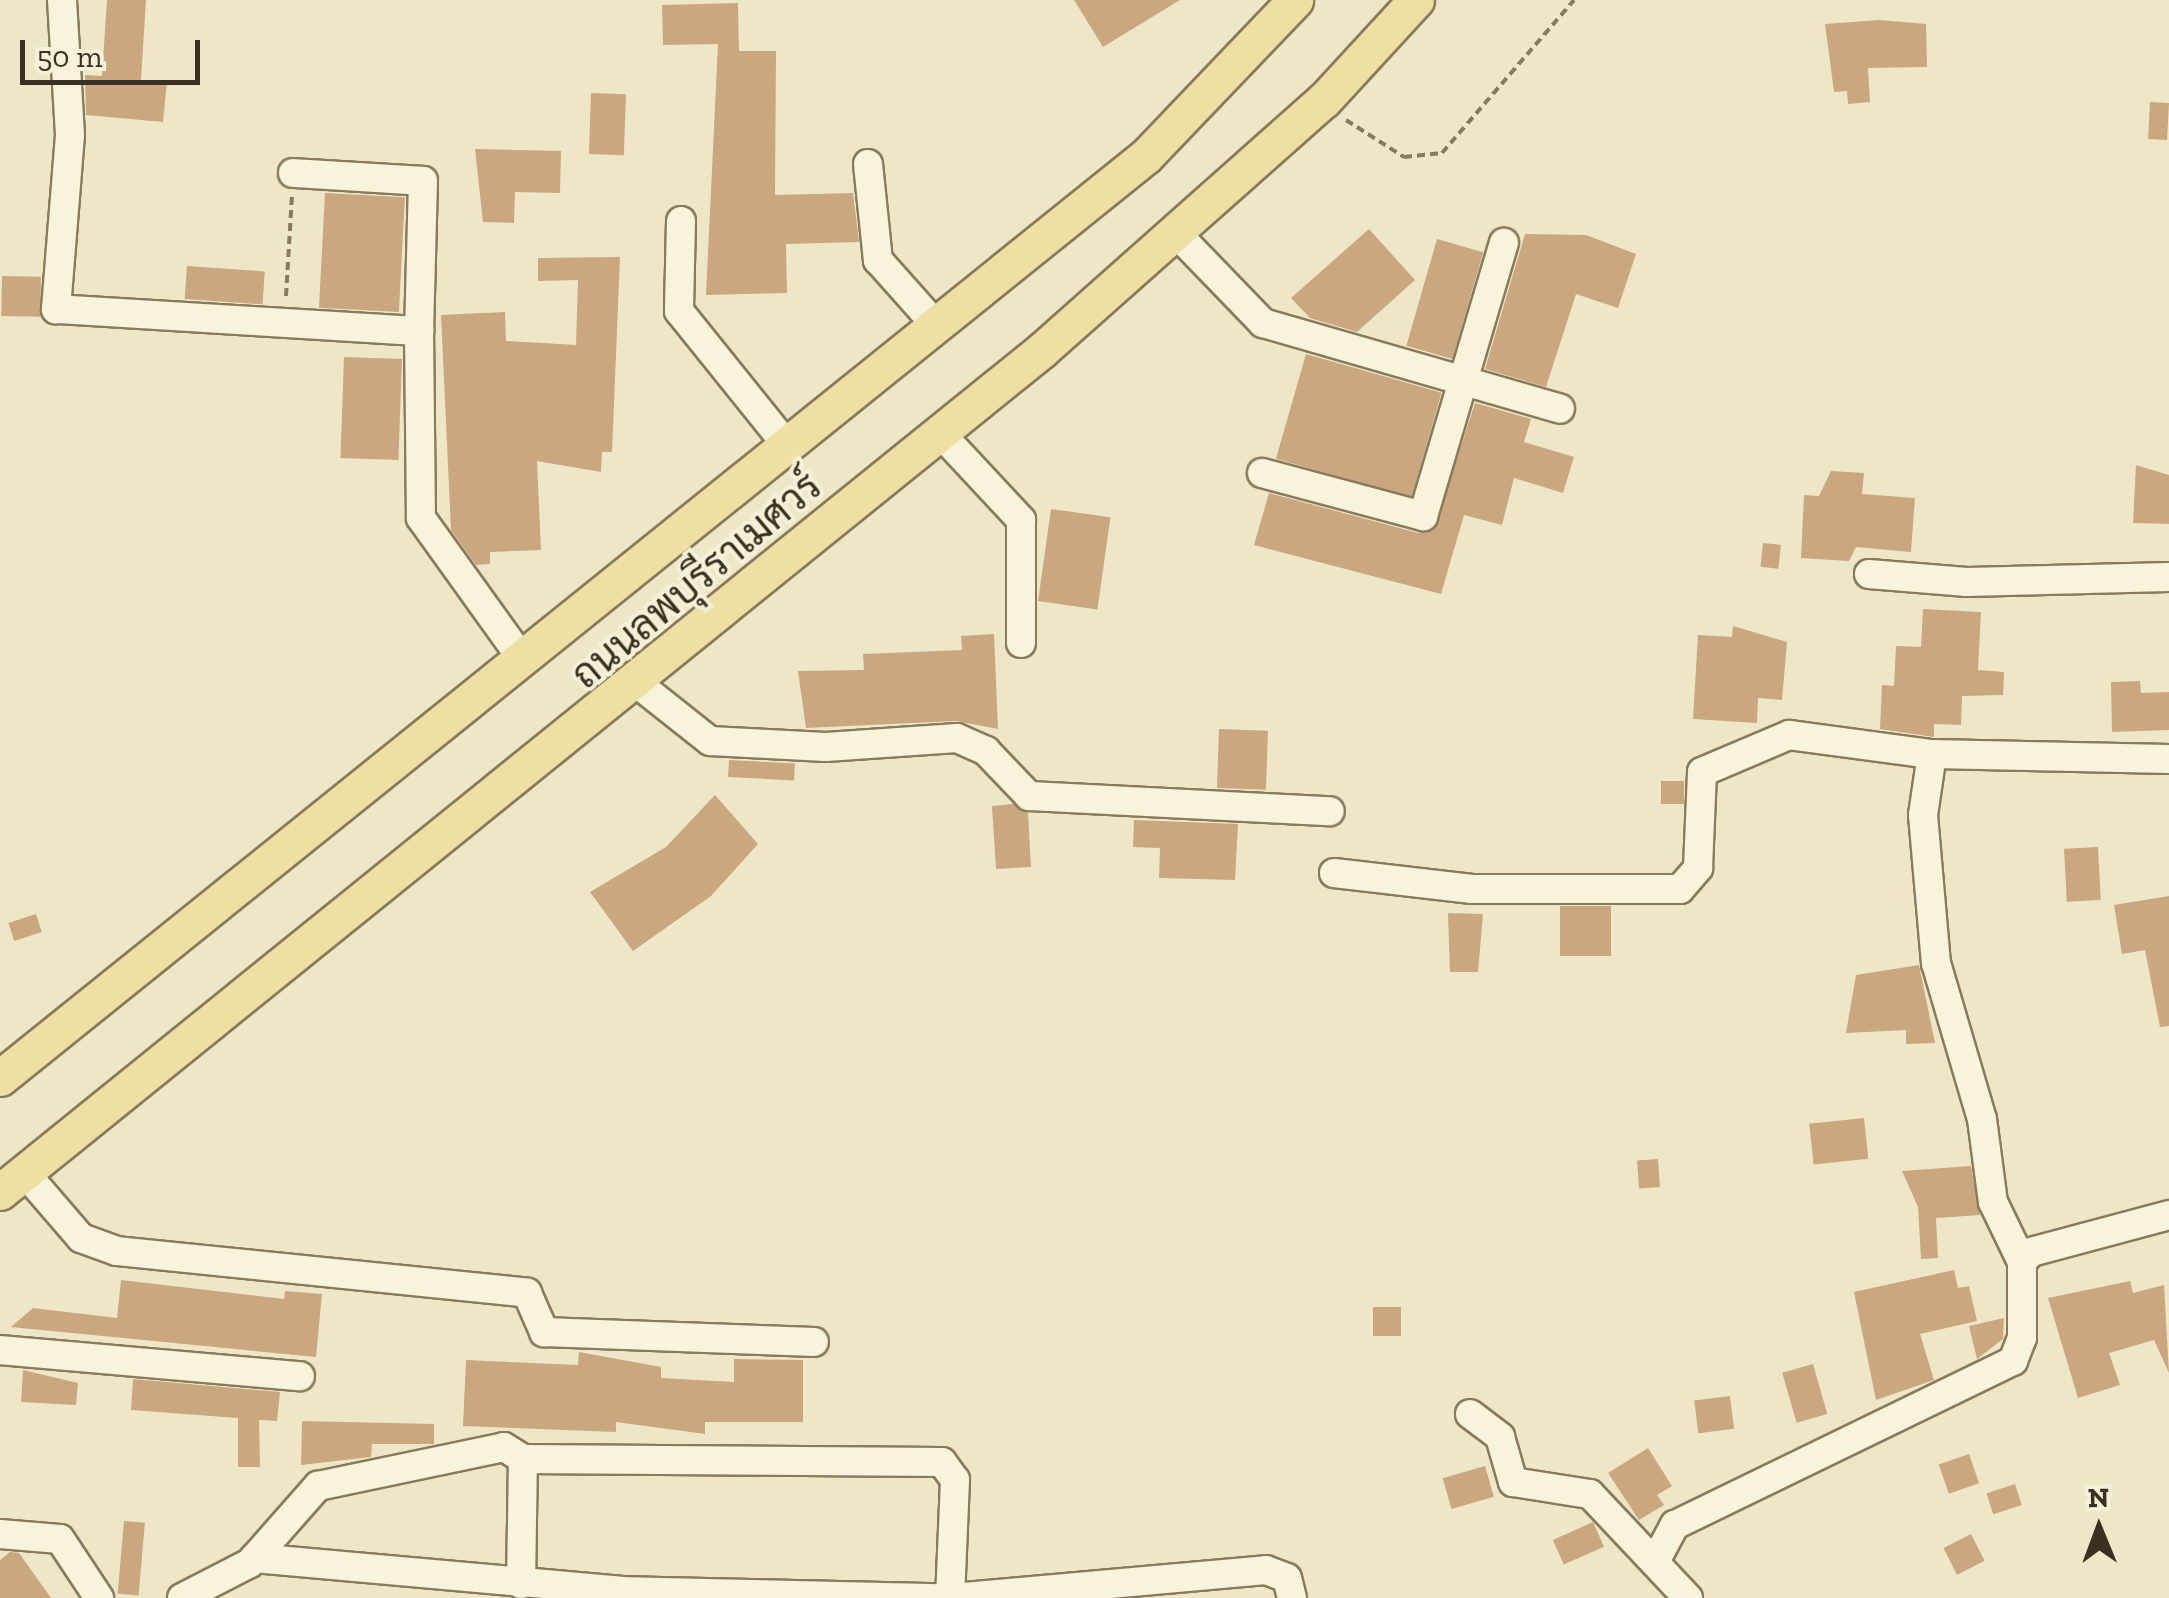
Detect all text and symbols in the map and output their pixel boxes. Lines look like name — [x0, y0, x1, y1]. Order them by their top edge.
scale bar — [25, 20, 205, 82]
text: 50 m — [37, 39, 102, 75]
street label: ถนนลพบุรีราเมศวร์ — [561, 462, 831, 698]
north arrow — [2049, 1478, 2149, 1578]
text: N — [2088, 1481, 2109, 1514]

